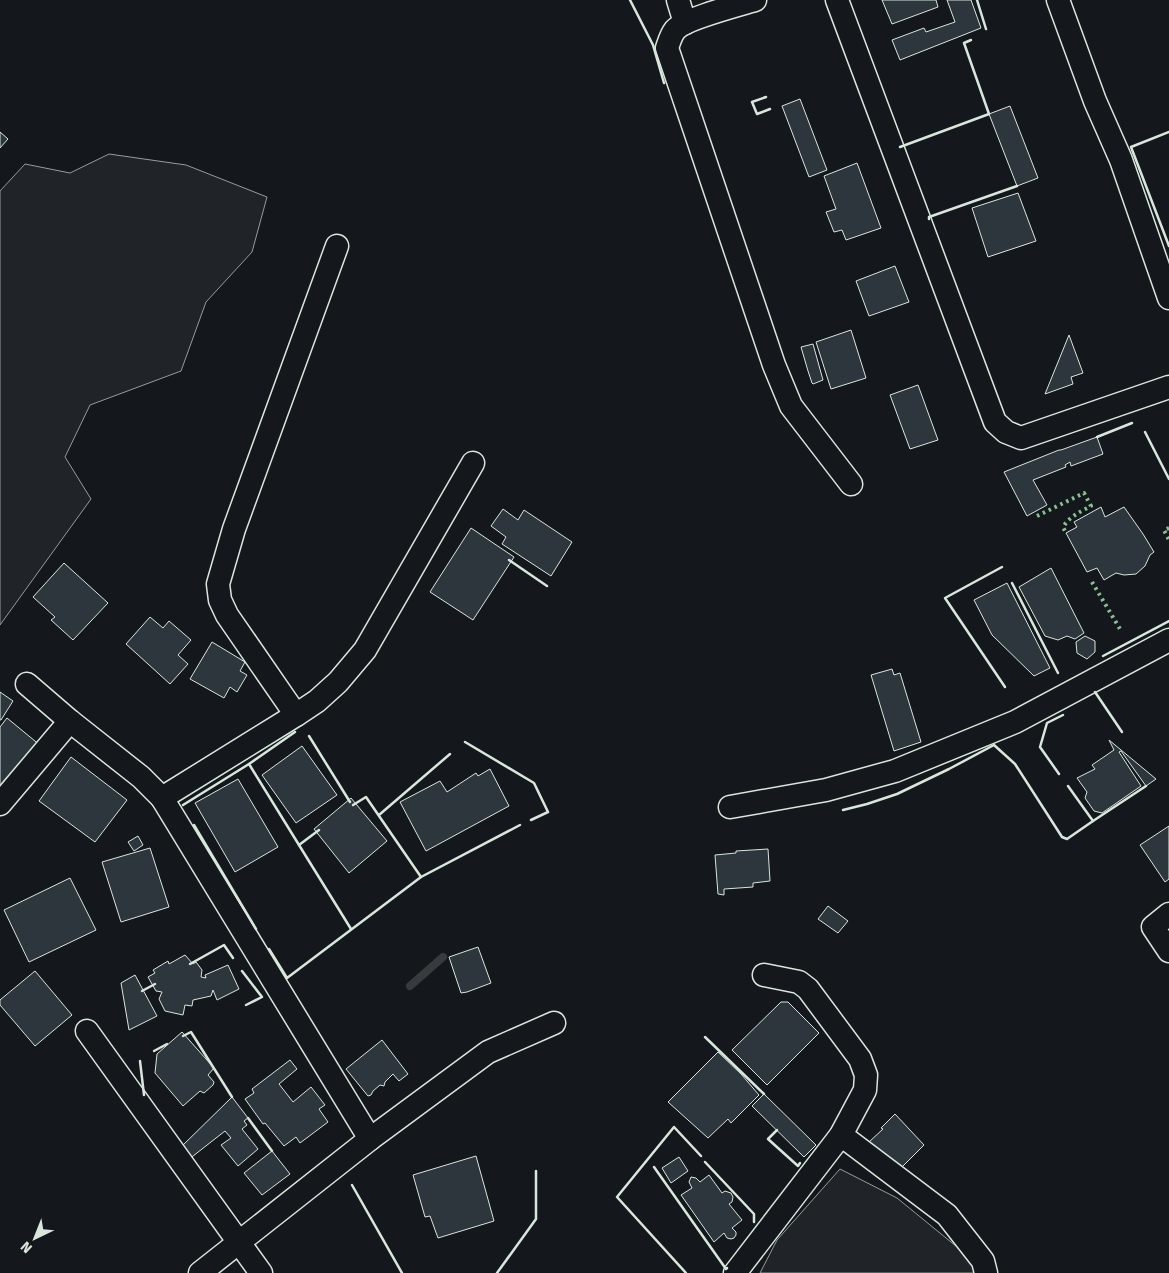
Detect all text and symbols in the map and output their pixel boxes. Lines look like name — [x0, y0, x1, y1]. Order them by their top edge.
north arrow — [10, 1213, 60, 1263]
text: N — [17, 1238, 36, 1257]

